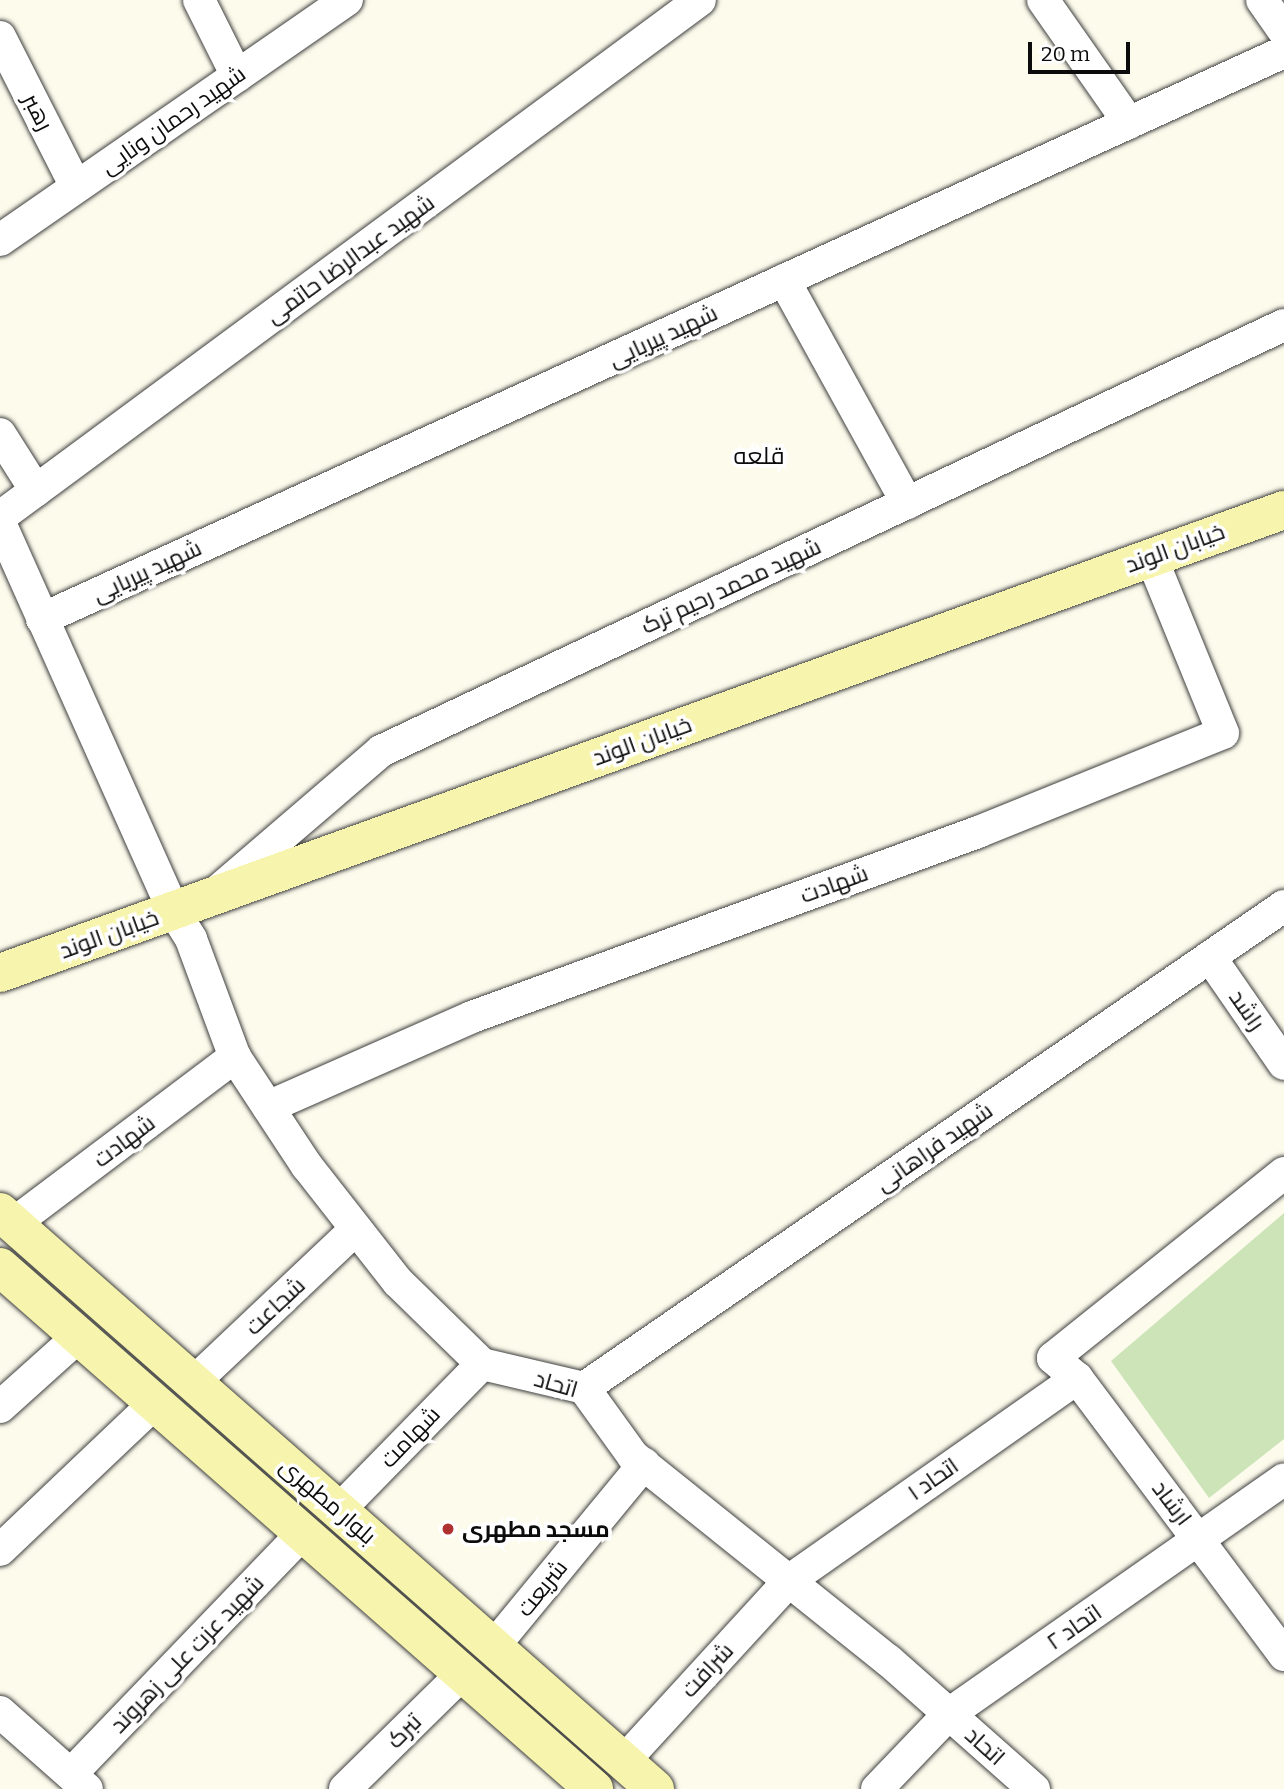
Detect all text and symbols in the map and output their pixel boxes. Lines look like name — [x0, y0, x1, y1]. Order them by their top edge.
scale bar — [1032, 28, 1134, 72]
text: 20 m — [1041, 41, 1090, 67]
street label: شهید رحمان ونایی — [95, 60, 251, 180]
street label: رهبر — [17, 89, 59, 135]
street label: شهید عبدالرضا حاتمی — [260, 189, 440, 329]
street label: شهید پیریایی — [604, 299, 722, 373]
district label: قلعه — [733, 443, 785, 471]
street label: خیابان الوند — [1122, 517, 1228, 579]
street label: شهید محمد رحیم ترک — [637, 532, 825, 640]
street label: شهید پیریایی — [88, 534, 206, 608]
street label: خیابان الوند — [589, 710, 695, 772]
street label: شهادت — [796, 859, 872, 909]
street label: خیابان الوند — [56, 903, 162, 965]
street label: راشد — [1223, 984, 1271, 1036]
street label: شهید فراهانی — [870, 1097, 998, 1197]
street label: شهادت — [88, 1109, 160, 1173]
street label: شجاعت — [239, 1271, 311, 1341]
street label: اتحاد — [531, 1365, 581, 1403]
street label: شهامت — [374, 1401, 446, 1473]
street label: بلوار مطهری — [274, 1452, 382, 1550]
street label: اتحاد ۱ — [902, 1452, 964, 1506]
street label: ارشاد — [1146, 1475, 1198, 1531]
place label: مسجد مطهری — [462, 1515, 610, 1543]
marker: مسجد مطهری — [440, 1521, 456, 1537]
street label: شریعت — [511, 1554, 573, 1622]
street label: شهید عزت علی زهروند — [104, 1569, 270, 1739]
street label: اتحاد ۲ — [1041, 1598, 1107, 1656]
street label: شرافت — [675, 1637, 739, 1703]
street label: تبرک — [381, 1708, 427, 1754]
street label: اتحاد — [959, 1721, 1011, 1771]

